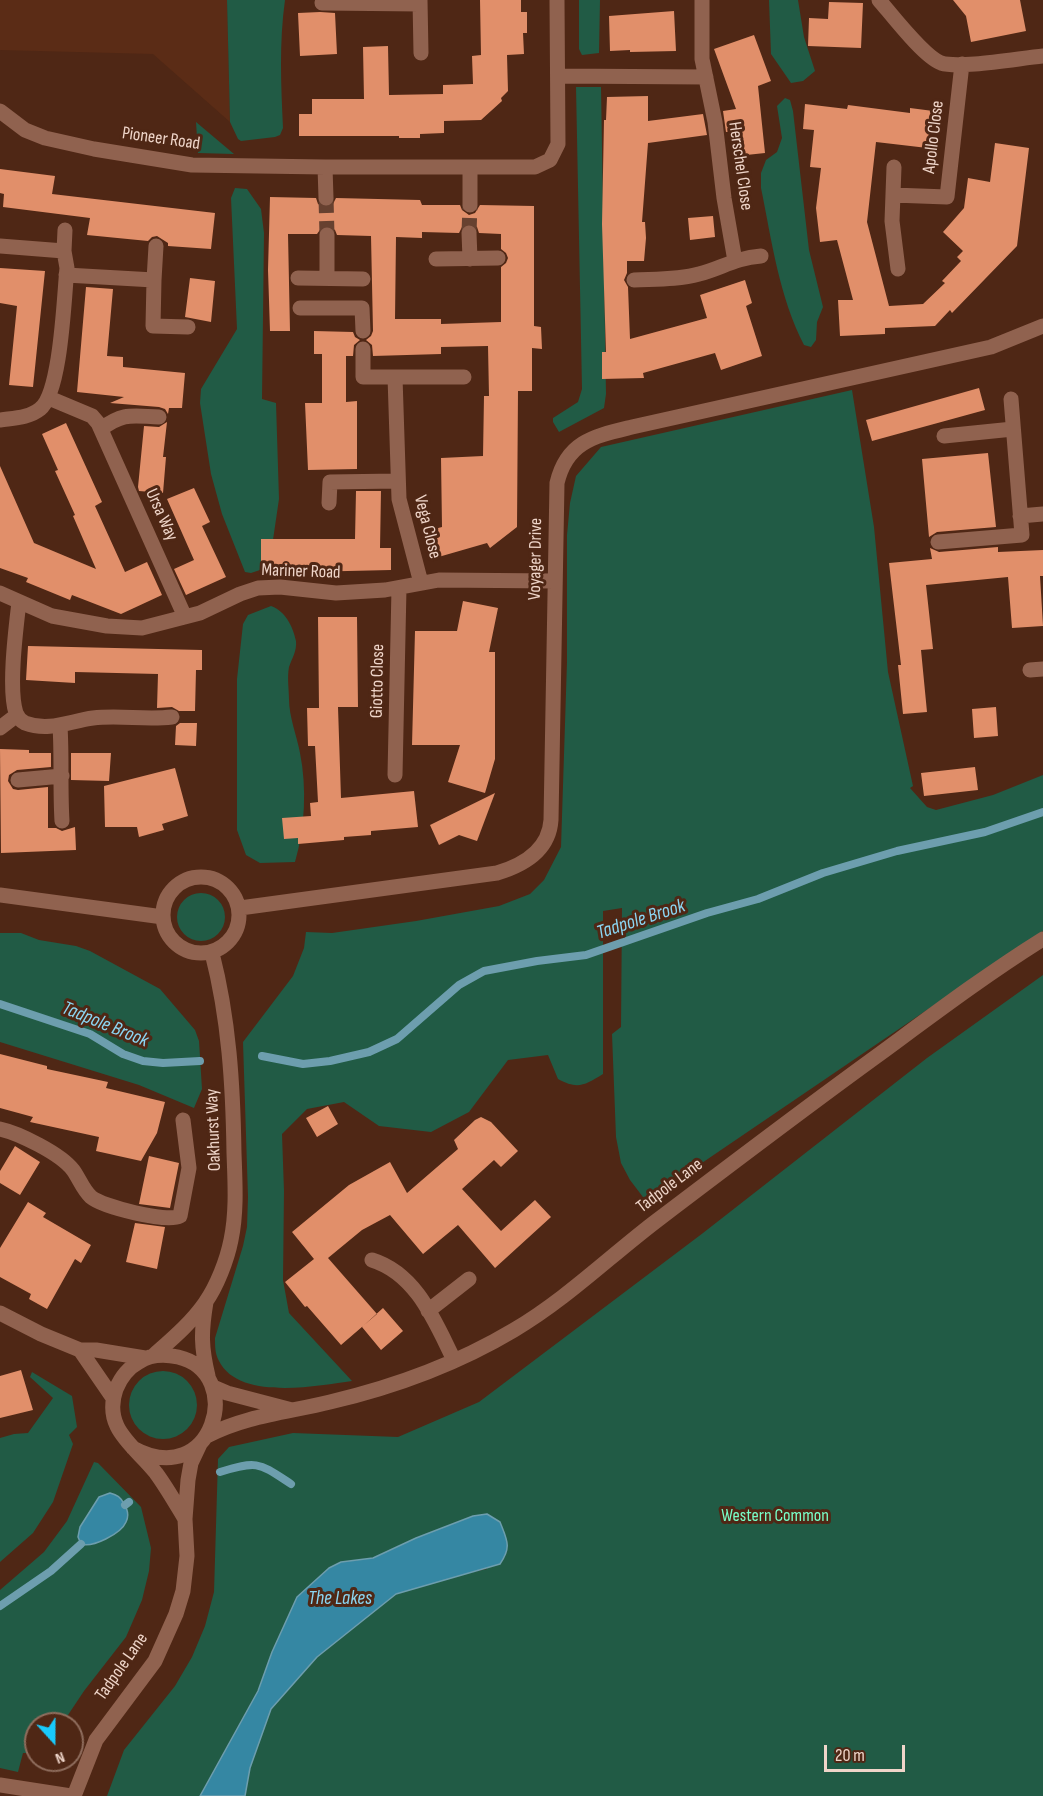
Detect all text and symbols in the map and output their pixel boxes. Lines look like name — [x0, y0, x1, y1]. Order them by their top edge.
street label: Apollo Close — [919, 99, 949, 175]
street label: Herschel Close — [723, 120, 757, 212]
street label: Pioneer Road — [121, 123, 201, 155]
street label: Ursa Way — [140, 485, 182, 545]
street label: Vega Close — [409, 493, 445, 561]
street label: Voyager Drive — [524, 518, 548, 600]
street label: Mariner Road — [261, 560, 341, 584]
street label: Giotto Close — [367, 644, 389, 718]
water label: Tadpole Brook — [594, 894, 688, 946]
water label: Tadpole Brook — [58, 997, 152, 1053]
street label: Oakhurst Way — [202, 1088, 226, 1172]
street label: Tadpole Lane — [633, 1154, 707, 1218]
park label: Western Common — [721, 1505, 829, 1527]
water label: The Lakes — [308, 1587, 372, 1611]
street label: Tadpole Lane — [91, 1629, 153, 1705]
north arrow — [24, 1712, 84, 1772]
scale bar — [827, 1733, 908, 1771]
text: 20 m — [835, 1745, 865, 1766]
text: N — [53, 1747, 67, 1768]

